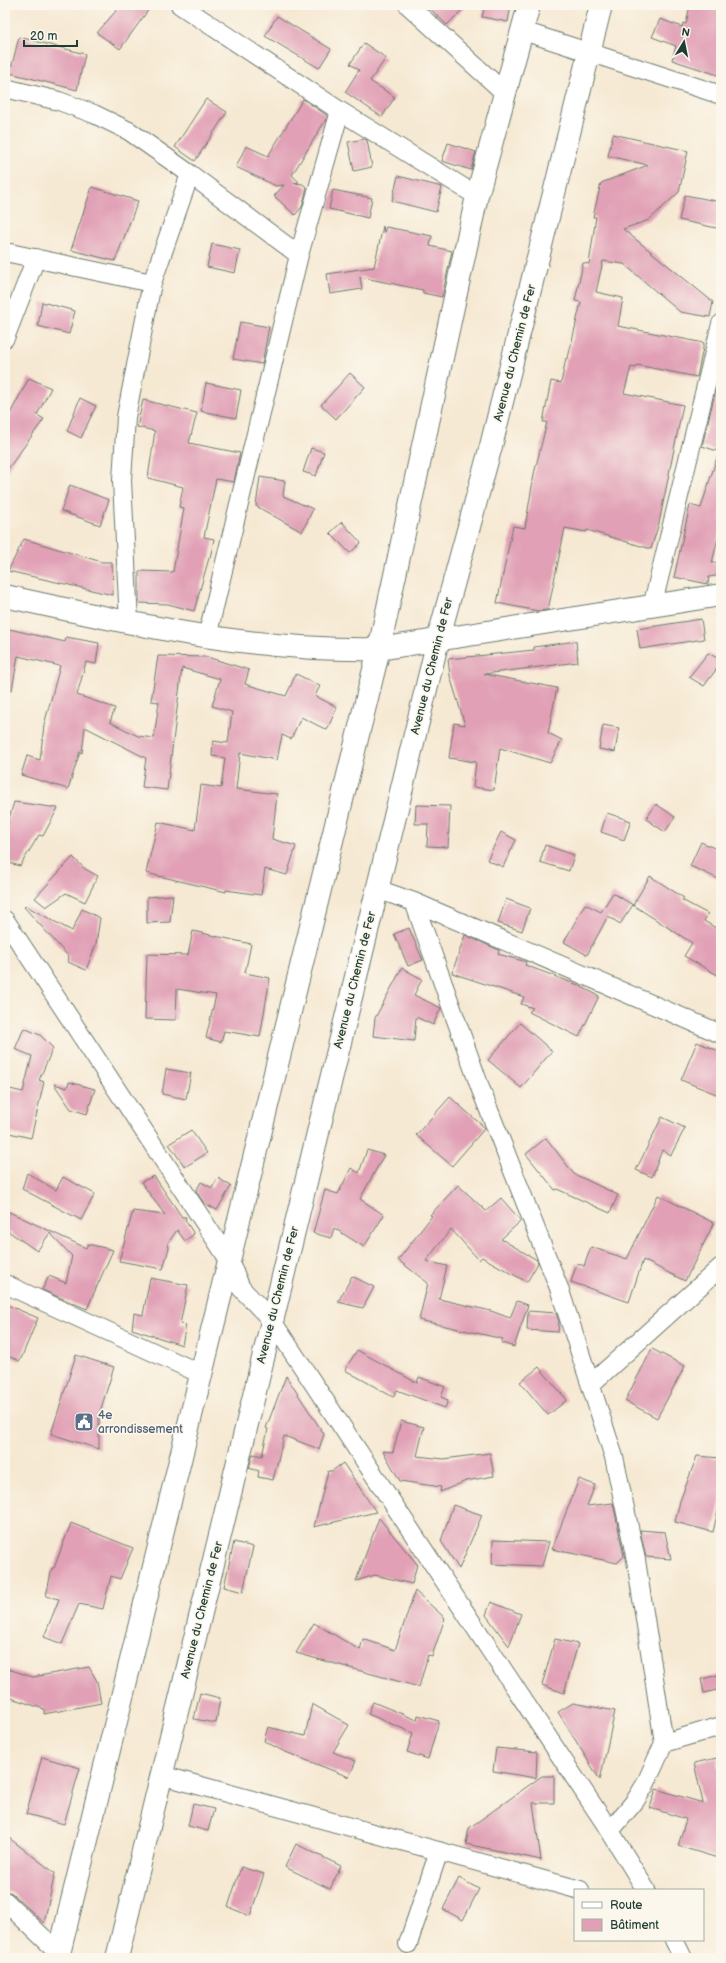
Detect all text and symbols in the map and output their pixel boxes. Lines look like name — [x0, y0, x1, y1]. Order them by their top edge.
scale bar — [24, 22, 77, 48]
north arrow — [664, 22, 704, 62]
text: N — [680, 26, 691, 40]
text: 20 m — [30, 29, 57, 44]
street label: Avenue du Chemin de Fer — [491, 282, 539, 423]
street label: Avenue du Chemin de Fer — [408, 595, 456, 736]
street label: Avenue du Chemin de Fer — [331, 909, 379, 1050]
street label: Avenue du Chemin de Fer — [254, 1224, 302, 1365]
place label: 4e arrondissement — [98, 1408, 183, 1437]
public building icon: 4e arrondissement — [73, 1411, 95, 1433]
street label: Avenue du Chemin de Fer — [178, 1539, 226, 1680]
legend — [574, 1889, 704, 1941]
text: Route — [610, 1898, 642, 1913]
text: Bâtiment — [610, 1918, 659, 1933]

